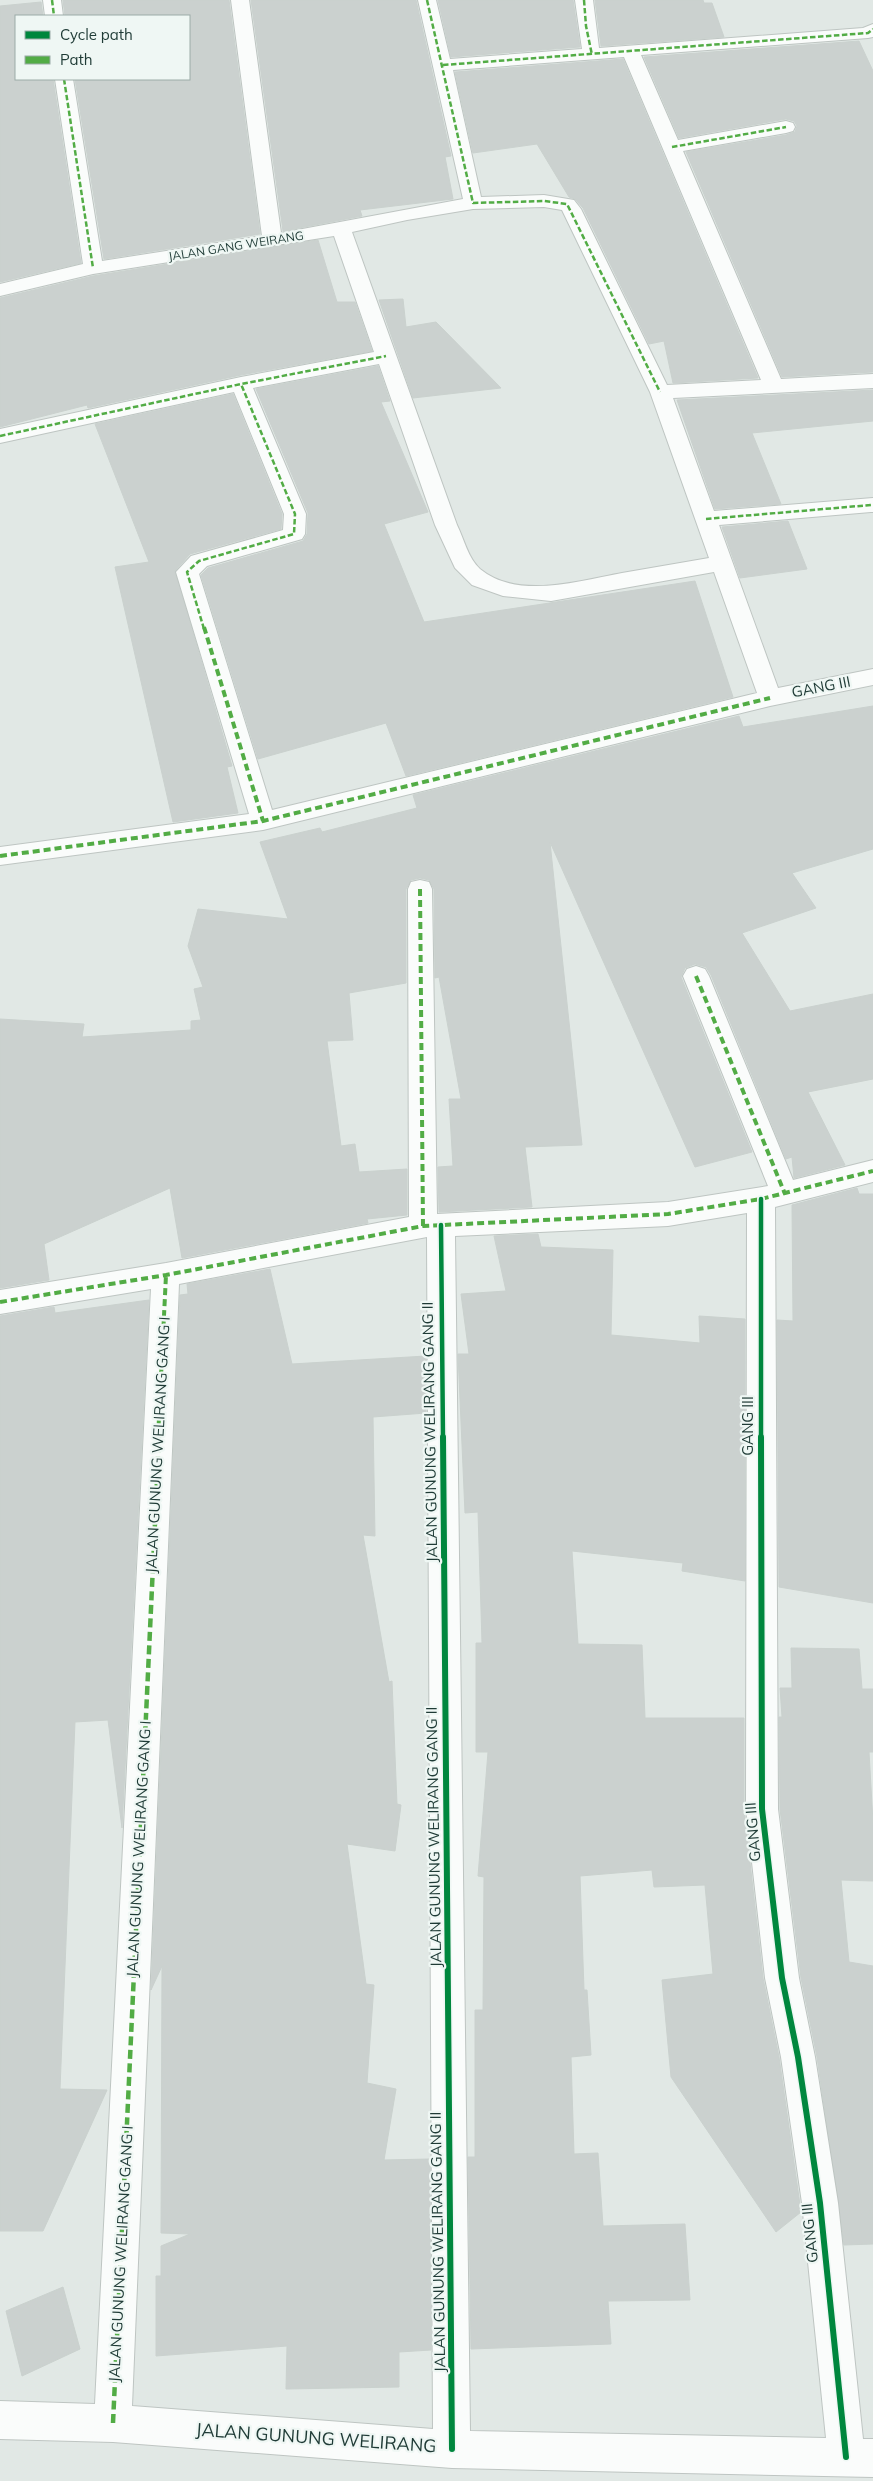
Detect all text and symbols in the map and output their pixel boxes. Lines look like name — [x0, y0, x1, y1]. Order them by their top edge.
legend — [15, 15, 190, 80]
text: Cycle path — [60, 25, 133, 44]
text: Path — [60, 50, 92, 69]
street label: JALAN GANG WEIRANG — [167, 227, 305, 264]
street label: GANG III — [790, 671, 852, 702]
street label: JALAN GUNUNG WELIRANG GANG II — [418, 1301, 441, 1563]
street label: JALAN GUNUNG WELIRANG GANG I — [141, 1316, 174, 1574]
street label: GANG III — [738, 1396, 757, 1456]
street label: JALAN GUNUNG WELIRANG GANG II — [422, 1706, 445, 1968]
street label: JALAN GUNUNG WELIRANG GANG I — [122, 1720, 155, 1978]
street label: GANG III — [740, 1801, 765, 1863]
street label: JALAN GUNUNG WELIRANG GANG II — [426, 2111, 449, 2373]
street label: JALAN GUNUNG WELIRANG GANG I — [104, 2125, 137, 2383]
street label: GANG III — [797, 2202, 822, 2264]
street label: JALAN GUNUNG WELIRANG — [195, 2418, 437, 2457]

